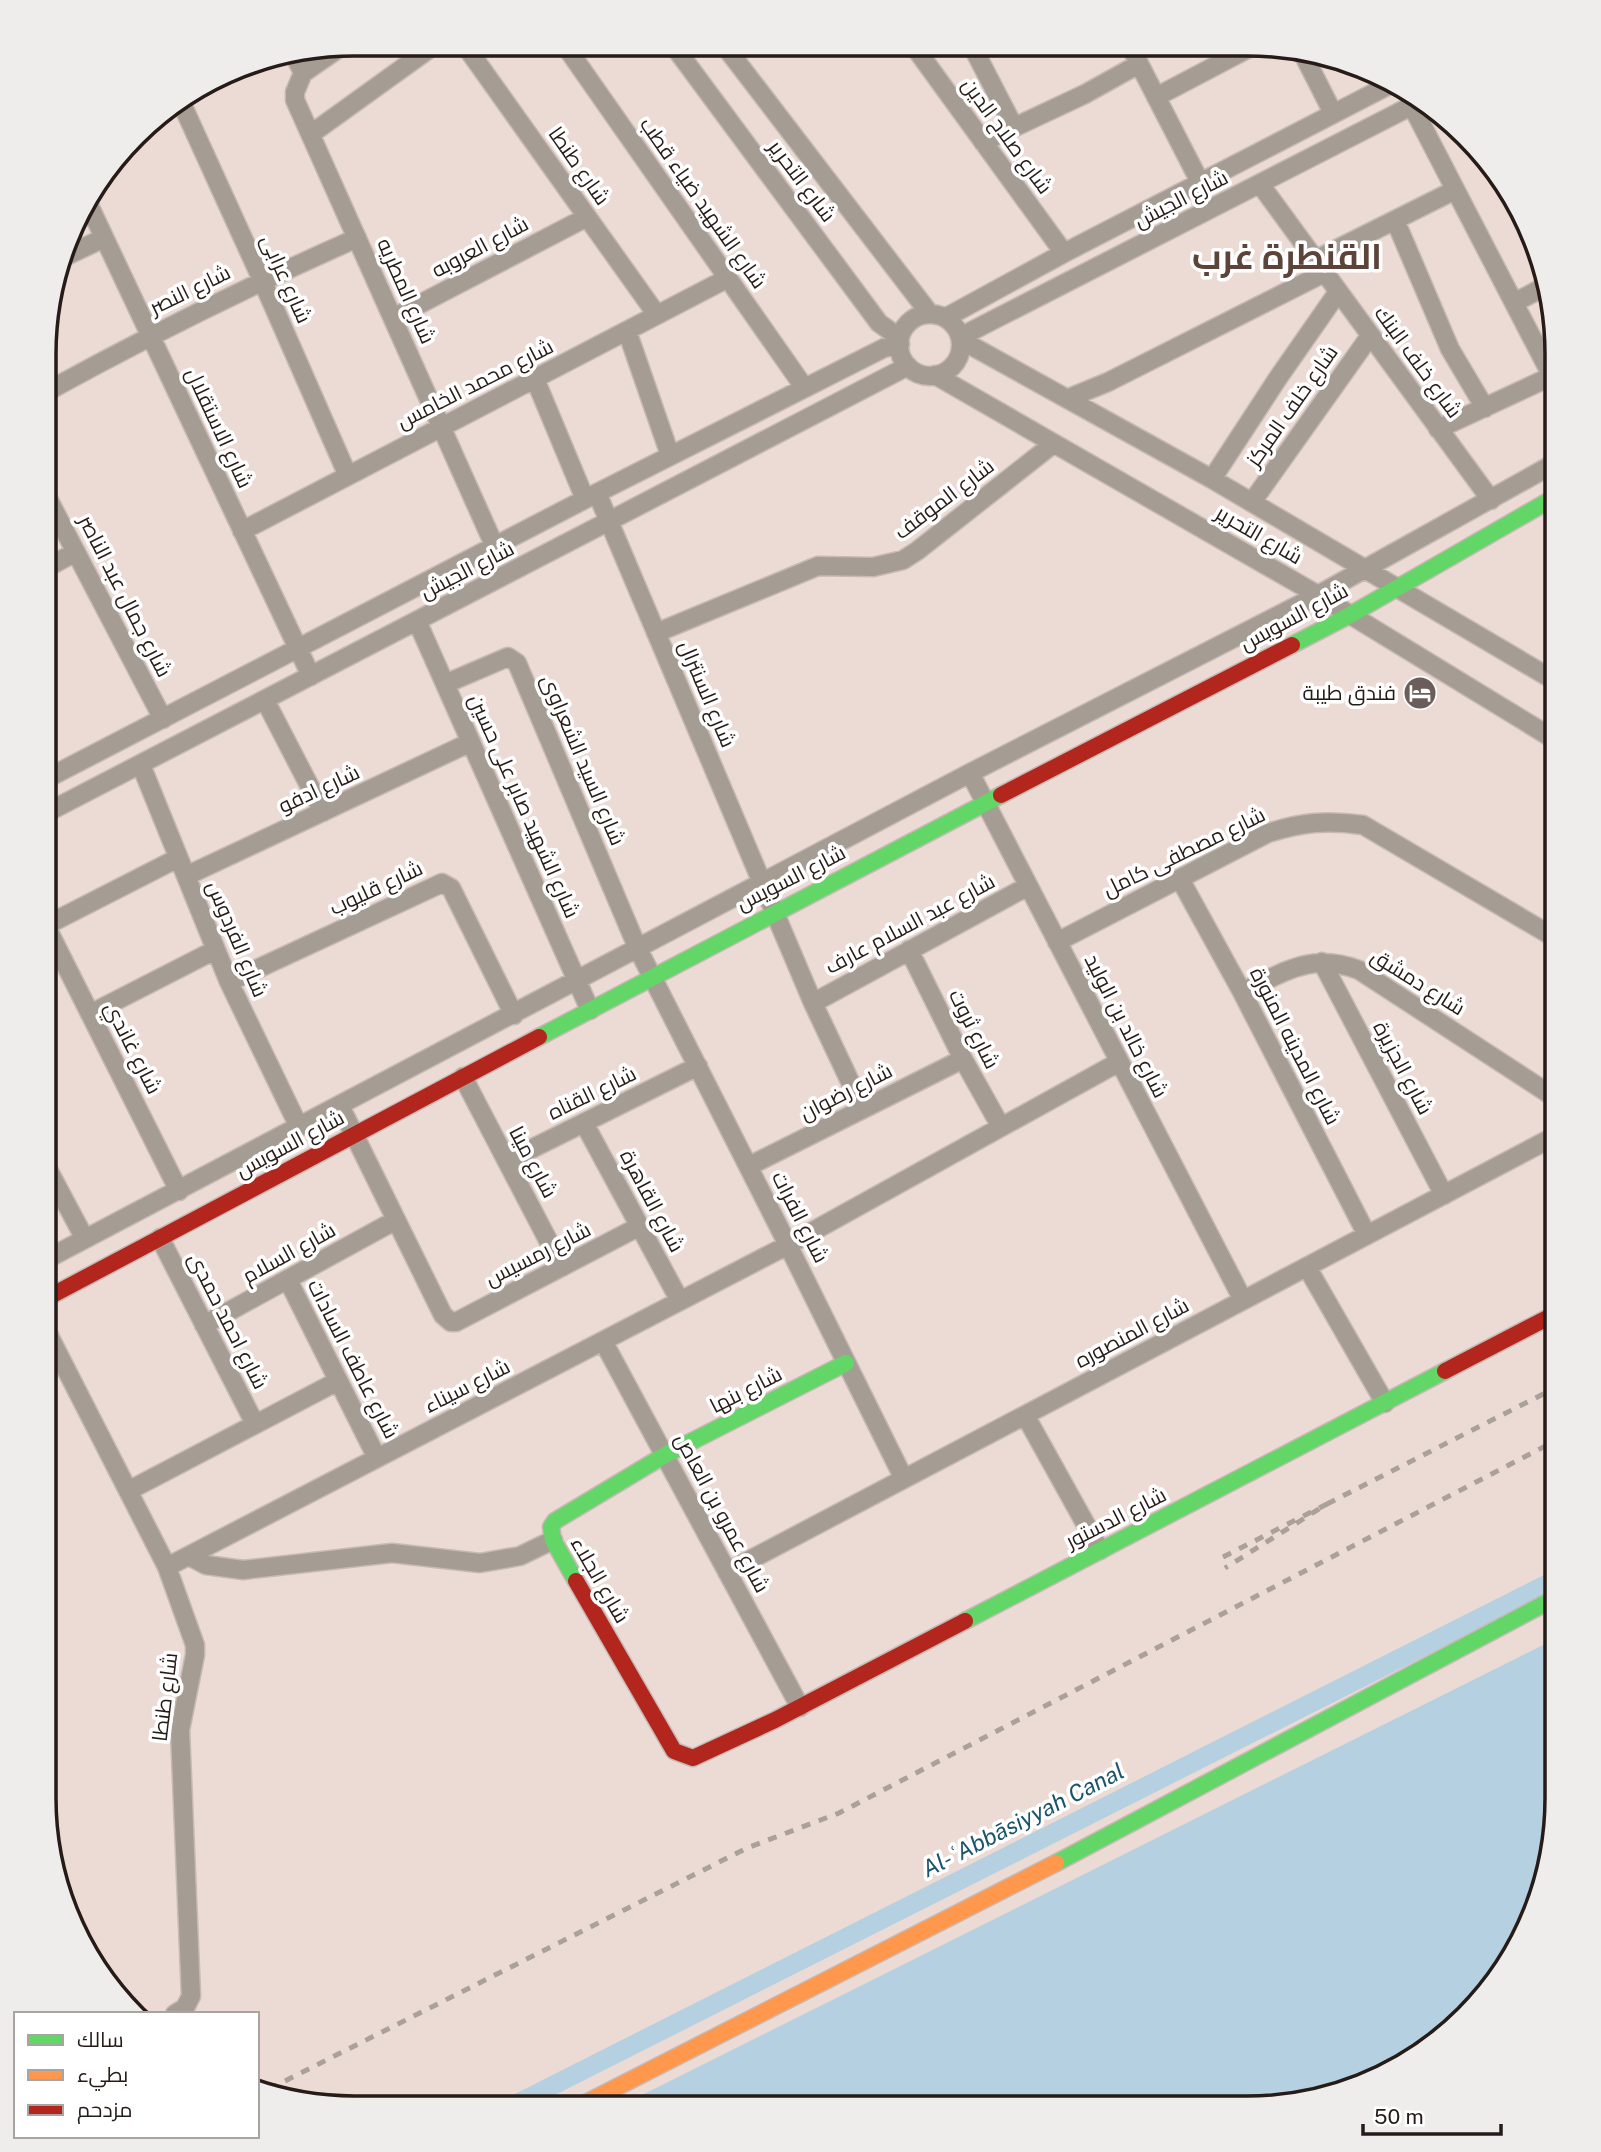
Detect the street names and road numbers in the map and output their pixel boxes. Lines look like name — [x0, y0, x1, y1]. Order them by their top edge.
street label: شارع صلاح الدين — [955, 73, 1058, 200]
street label: شارع الشهيد ضياء قطب — [633, 112, 772, 294]
street label: شارع طنطا — [542, 122, 615, 211]
street label: شارع التحرير — [761, 134, 841, 228]
street label: شارع الجيش — [1130, 164, 1233, 235]
street label: شارع العروبه — [427, 211, 533, 284]
street label: شارع عرابى — [254, 231, 317, 328]
street label: شارع المطريه — [370, 234, 441, 348]
street label: شارع النصر — [144, 259, 235, 322]
street label: شارع خلف البنك — [1368, 301, 1467, 424]
street label: شارع محمد الخامس — [392, 333, 558, 436]
street label: شارع خلف المركز — [1240, 340, 1344, 473]
street label: شارع الاستقلال — [179, 364, 258, 493]
street label: شارع الموقف — [889, 453, 1000, 546]
street label: شارع التحرير — [1210, 499, 1307, 571]
street label: شارع جمال عبد الناصر — [72, 510, 177, 682]
street label: شارع الجيش — [416, 535, 519, 606]
street label: شارع السويس — [1235, 578, 1353, 657]
street label: شارع السنترال — [672, 637, 741, 752]
street label: شارع السيد الشعراوى — [534, 671, 631, 850]
street label: شارع الشهيد صابر على حسين — [462, 690, 585, 922]
street label: شارع ادفو — [274, 759, 364, 820]
street label: شارع مصطفى كامل — [1099, 801, 1270, 903]
street label: شارع السويس — [732, 839, 850, 918]
street label: شارع قليوب — [325, 855, 427, 922]
street label: شارع عبد السلام عارف — [821, 868, 1000, 981]
street label: شارع الفردوس — [200, 877, 273, 1002]
street label: شارع دمشق — [1366, 943, 1470, 1022]
street label: شارع خالد بن الوليد — [1078, 950, 1173, 1103]
street label: شارع المدينه المنورة — [1243, 963, 1346, 1130]
street label: شارع ثروت — [942, 985, 1005, 1074]
street label: شارع غاندي — [96, 998, 167, 1100]
street label: شارع الجزيرة — [1367, 1017, 1438, 1120]
street label: شارع رضوان — [795, 1058, 897, 1127]
street label: شارع القناه — [543, 1060, 641, 1126]
street label: شارع السويس — [231, 1105, 349, 1184]
street label: شارع مينا — [502, 1122, 563, 1203]
street label: شارع القاهرة — [613, 1145, 690, 1257]
street label: شارع الفرات — [765, 1167, 834, 1268]
street label: شارع رمسيس — [481, 1216, 596, 1293]
street label: شارع السلام — [238, 1217, 341, 1290]
street label: شارع احمد حمدى — [182, 1249, 274, 1394]
street label: شارع عاطف السادات — [301, 1275, 404, 1443]
street label: شارع المنصوره — [1071, 1292, 1194, 1375]
street label: شارع سيناء — [420, 1353, 515, 1420]
street label: شارع بنها — [706, 1361, 787, 1420]
street label: شارع عمرو بن العاص — [668, 1429, 775, 1598]
street label: شارع الدستور — [1060, 1482, 1171, 1556]
street label: شارع الجلاء — [564, 1532, 635, 1628]
street label: شارع طنطا — [147, 1651, 184, 1743]

